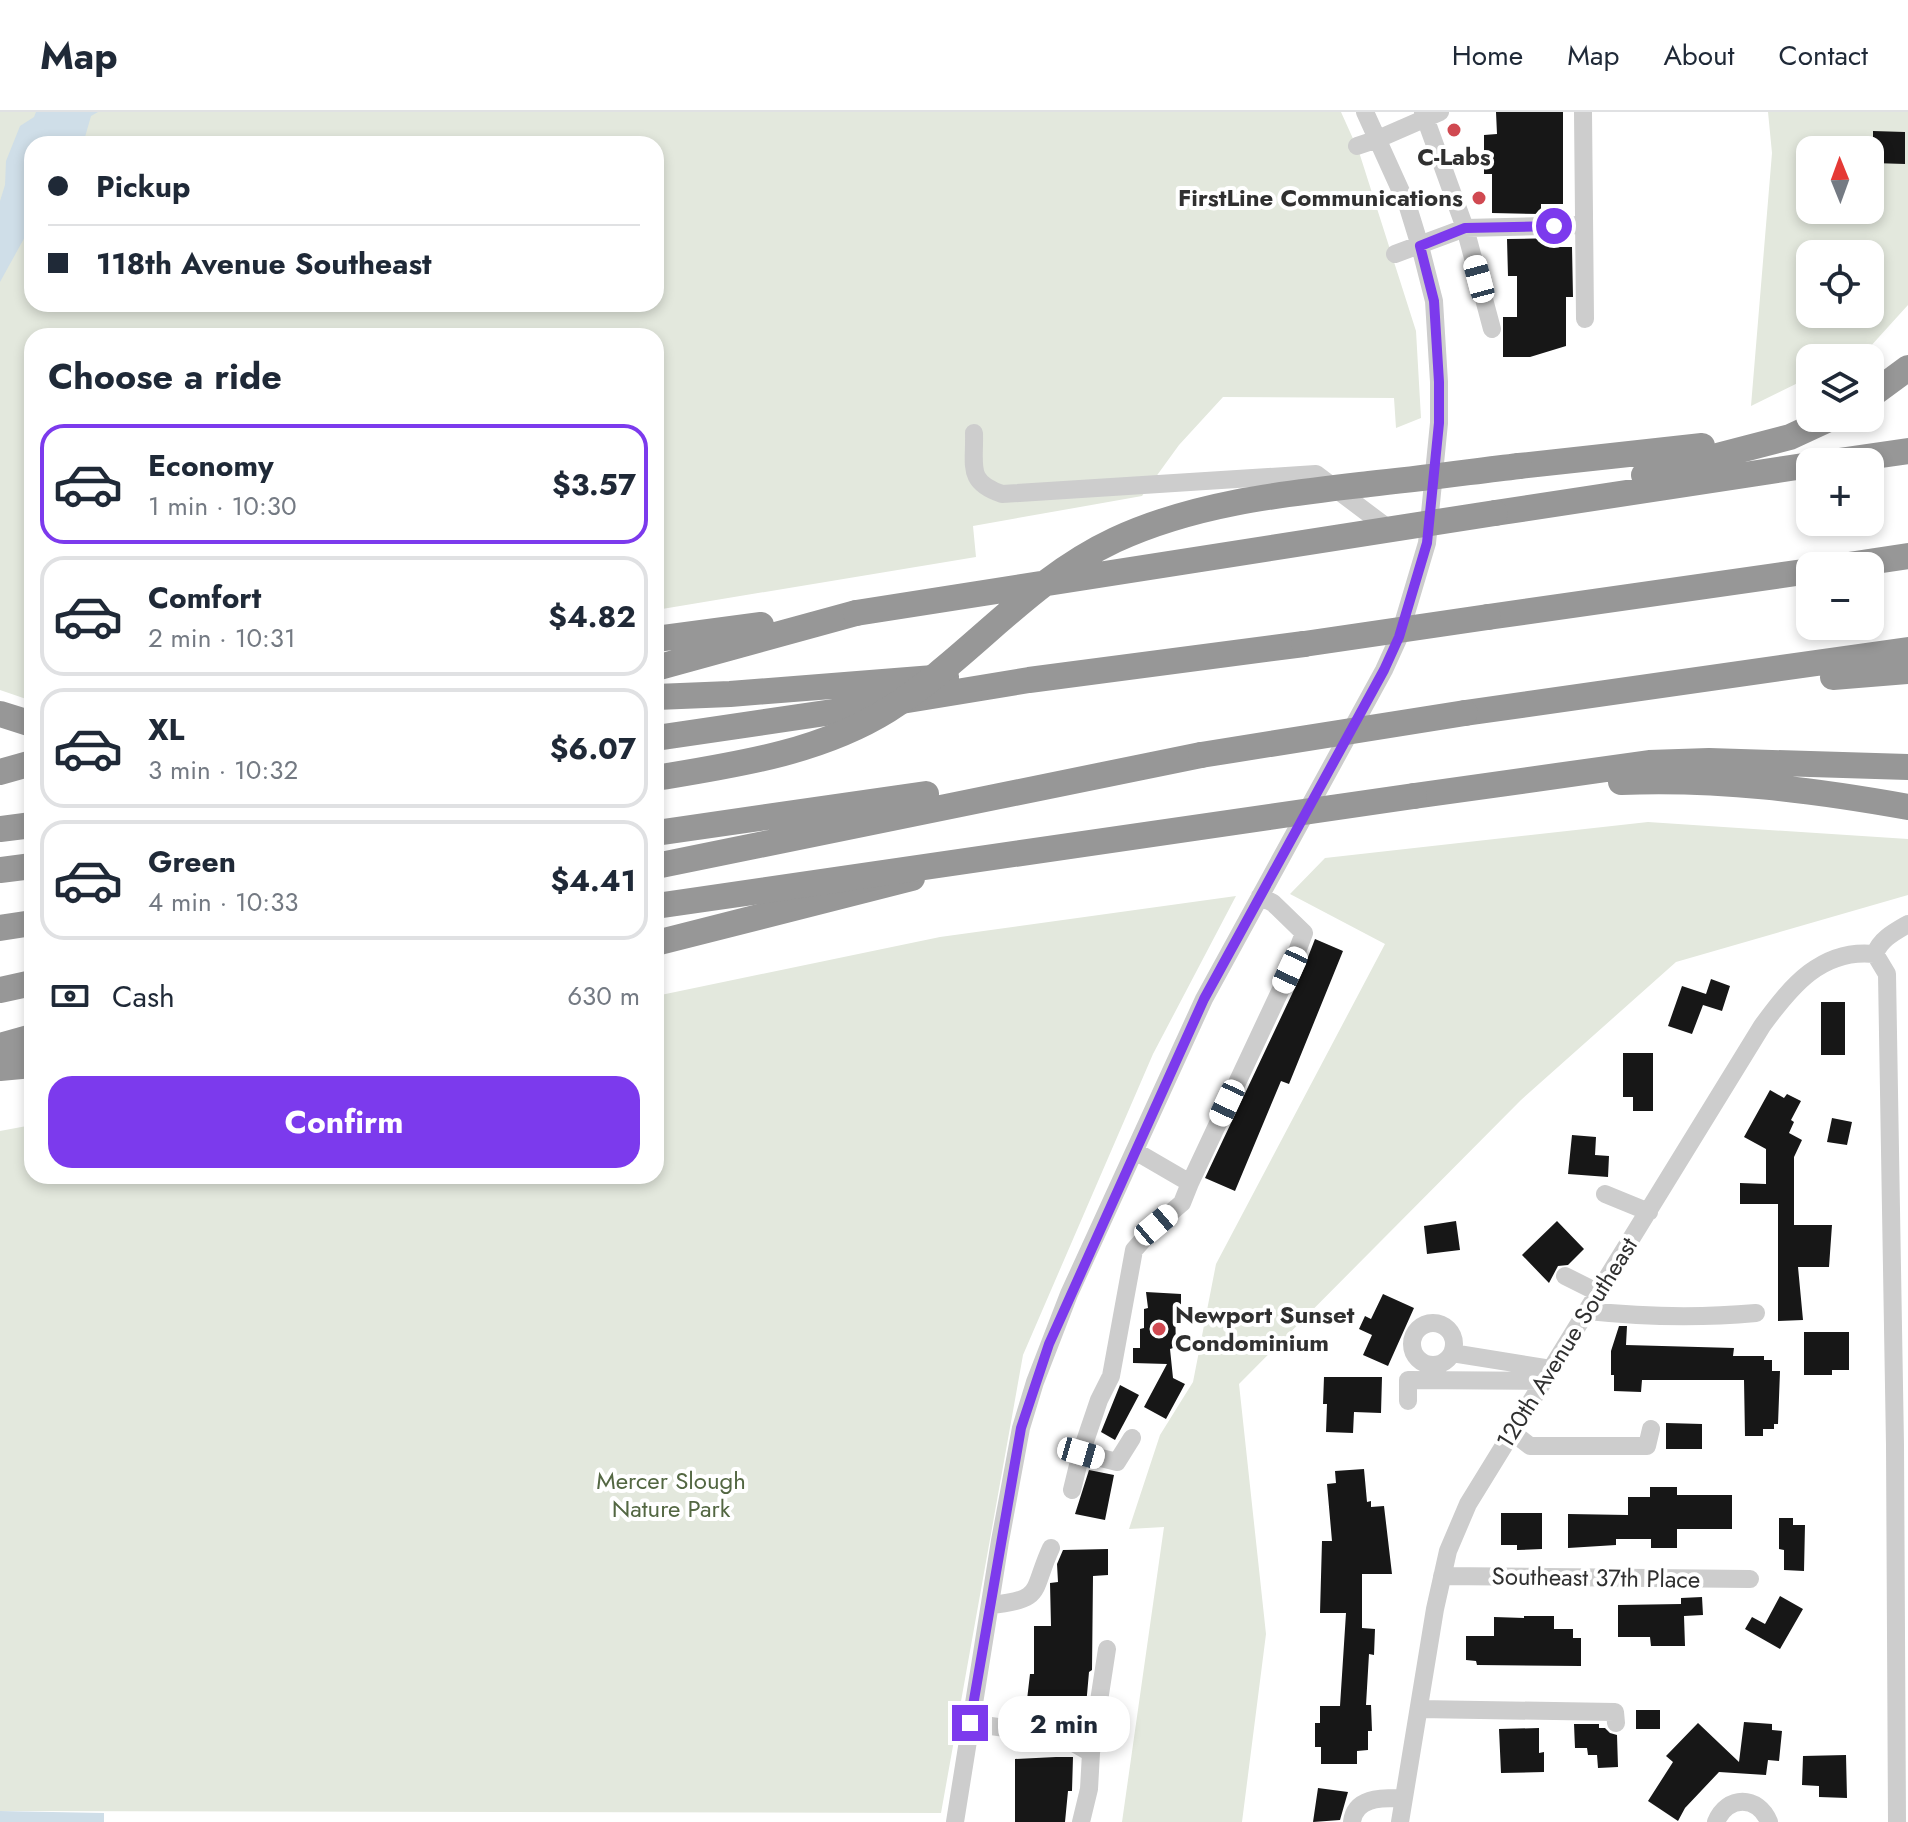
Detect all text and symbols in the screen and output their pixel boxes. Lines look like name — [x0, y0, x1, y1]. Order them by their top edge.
text: Map — [40, 28, 118, 83]
text: Home — [1452, 35, 1523, 76]
text: Map — [1567, 35, 1619, 76]
text: About — [1663, 35, 1735, 76]
text: Contact — [1779, 35, 1868, 76]
marker: C-Labs — [1445, 121, 1463, 139]
north arrow — [1796, 136, 1884, 224]
map controls — [1796, 136, 1884, 640]
place label: C-Labs — [1417, 139, 1491, 174]
text: Pickup — [96, 165, 191, 208]
place label: FirstLine Communications — [1178, 180, 1463, 215]
marker: FirstLine Communications — [1470, 189, 1488, 207]
route start — [1536, 208, 1572, 244]
button: locate — [1796, 240, 1884, 328]
text: 118th Avenue Southeast — [96, 242, 432, 285]
car — [1461, 253, 1497, 305]
button: layers — [1796, 344, 1884, 432]
text: Choose a ride — [48, 350, 282, 402]
text: Economy — [148, 444, 274, 487]
icon: car — [52, 448, 124, 520]
button: + — [1796, 448, 1884, 536]
text: $3.57 — [552, 463, 636, 506]
text: 1 min · 10:30 — [148, 487, 297, 525]
button: − — [1796, 552, 1884, 640]
text: Comfort — [148, 576, 261, 619]
icon: car — [52, 580, 124, 652]
text: $4.82 — [548, 595, 636, 638]
text: 2 min · 10:31 — [148, 619, 296, 657]
text: XL — [148, 708, 184, 751]
icon: car — [52, 712, 124, 784]
text: $6.07 — [550, 727, 636, 770]
text: 3 min · 10:32 — [148, 751, 298, 789]
text: Green — [148, 840, 236, 883]
icon: car — [52, 844, 124, 916]
text: $4.41 — [551, 859, 636, 902]
text: 4 min · 10:33 — [148, 883, 299, 921]
car — [1269, 943, 1311, 997]
icon: cash — [48, 974, 92, 1018]
text: Cash — [112, 975, 175, 1018]
text: 630 m — [567, 977, 640, 1015]
button: Confirm — [48, 1076, 640, 1168]
car — [1206, 1076, 1248, 1130]
car — [1130, 1200, 1182, 1250]
street label: 120th Avenue Southeast — [1487, 1230, 1646, 1455]
place label: Newport Sunset Condominium — [1175, 1297, 1355, 1360]
marker: Newport Sunset Condominium — [1150, 1320, 1168, 1338]
car — [1055, 1435, 1107, 1471]
park label: Mercer Slough Nature Park — [596, 1463, 746, 1526]
street label: Southeast 37th Place — [1491, 1558, 1701, 1597]
callout: 2 min — [998, 1695, 1130, 1751]
route end — [952, 1705, 988, 1741]
text: 2 min — [1030, 1705, 1098, 1743]

